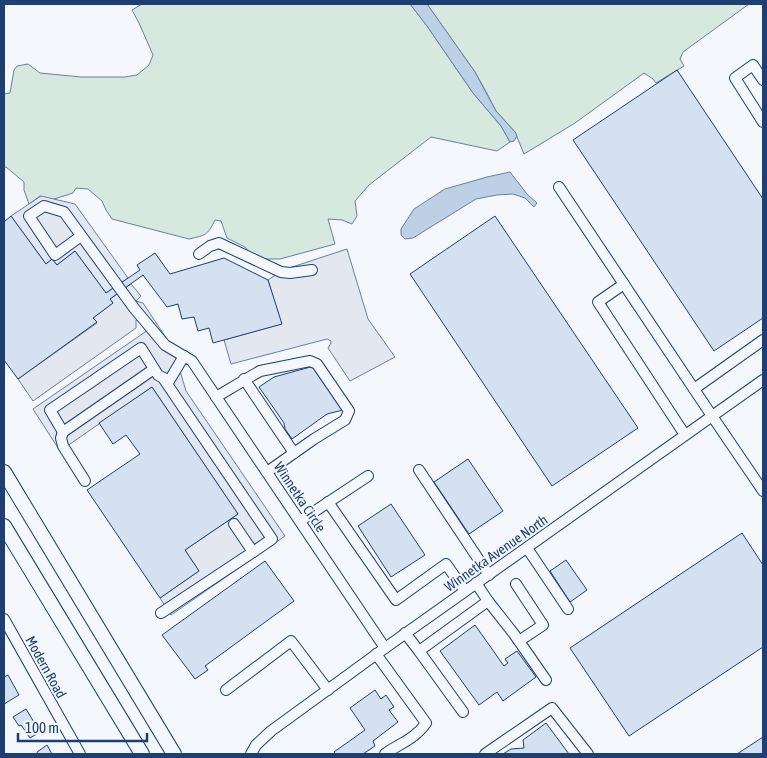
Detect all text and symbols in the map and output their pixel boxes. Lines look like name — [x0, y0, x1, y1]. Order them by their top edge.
street label: Winnetka Circle — [271, 459, 329, 535]
street label: Winnetka Avenue North — [441, 511, 551, 595]
street label: Modern Road — [22, 633, 70, 701]
scale bar — [18, 710, 146, 742]
text: 100 m — [25, 719, 59, 736]

